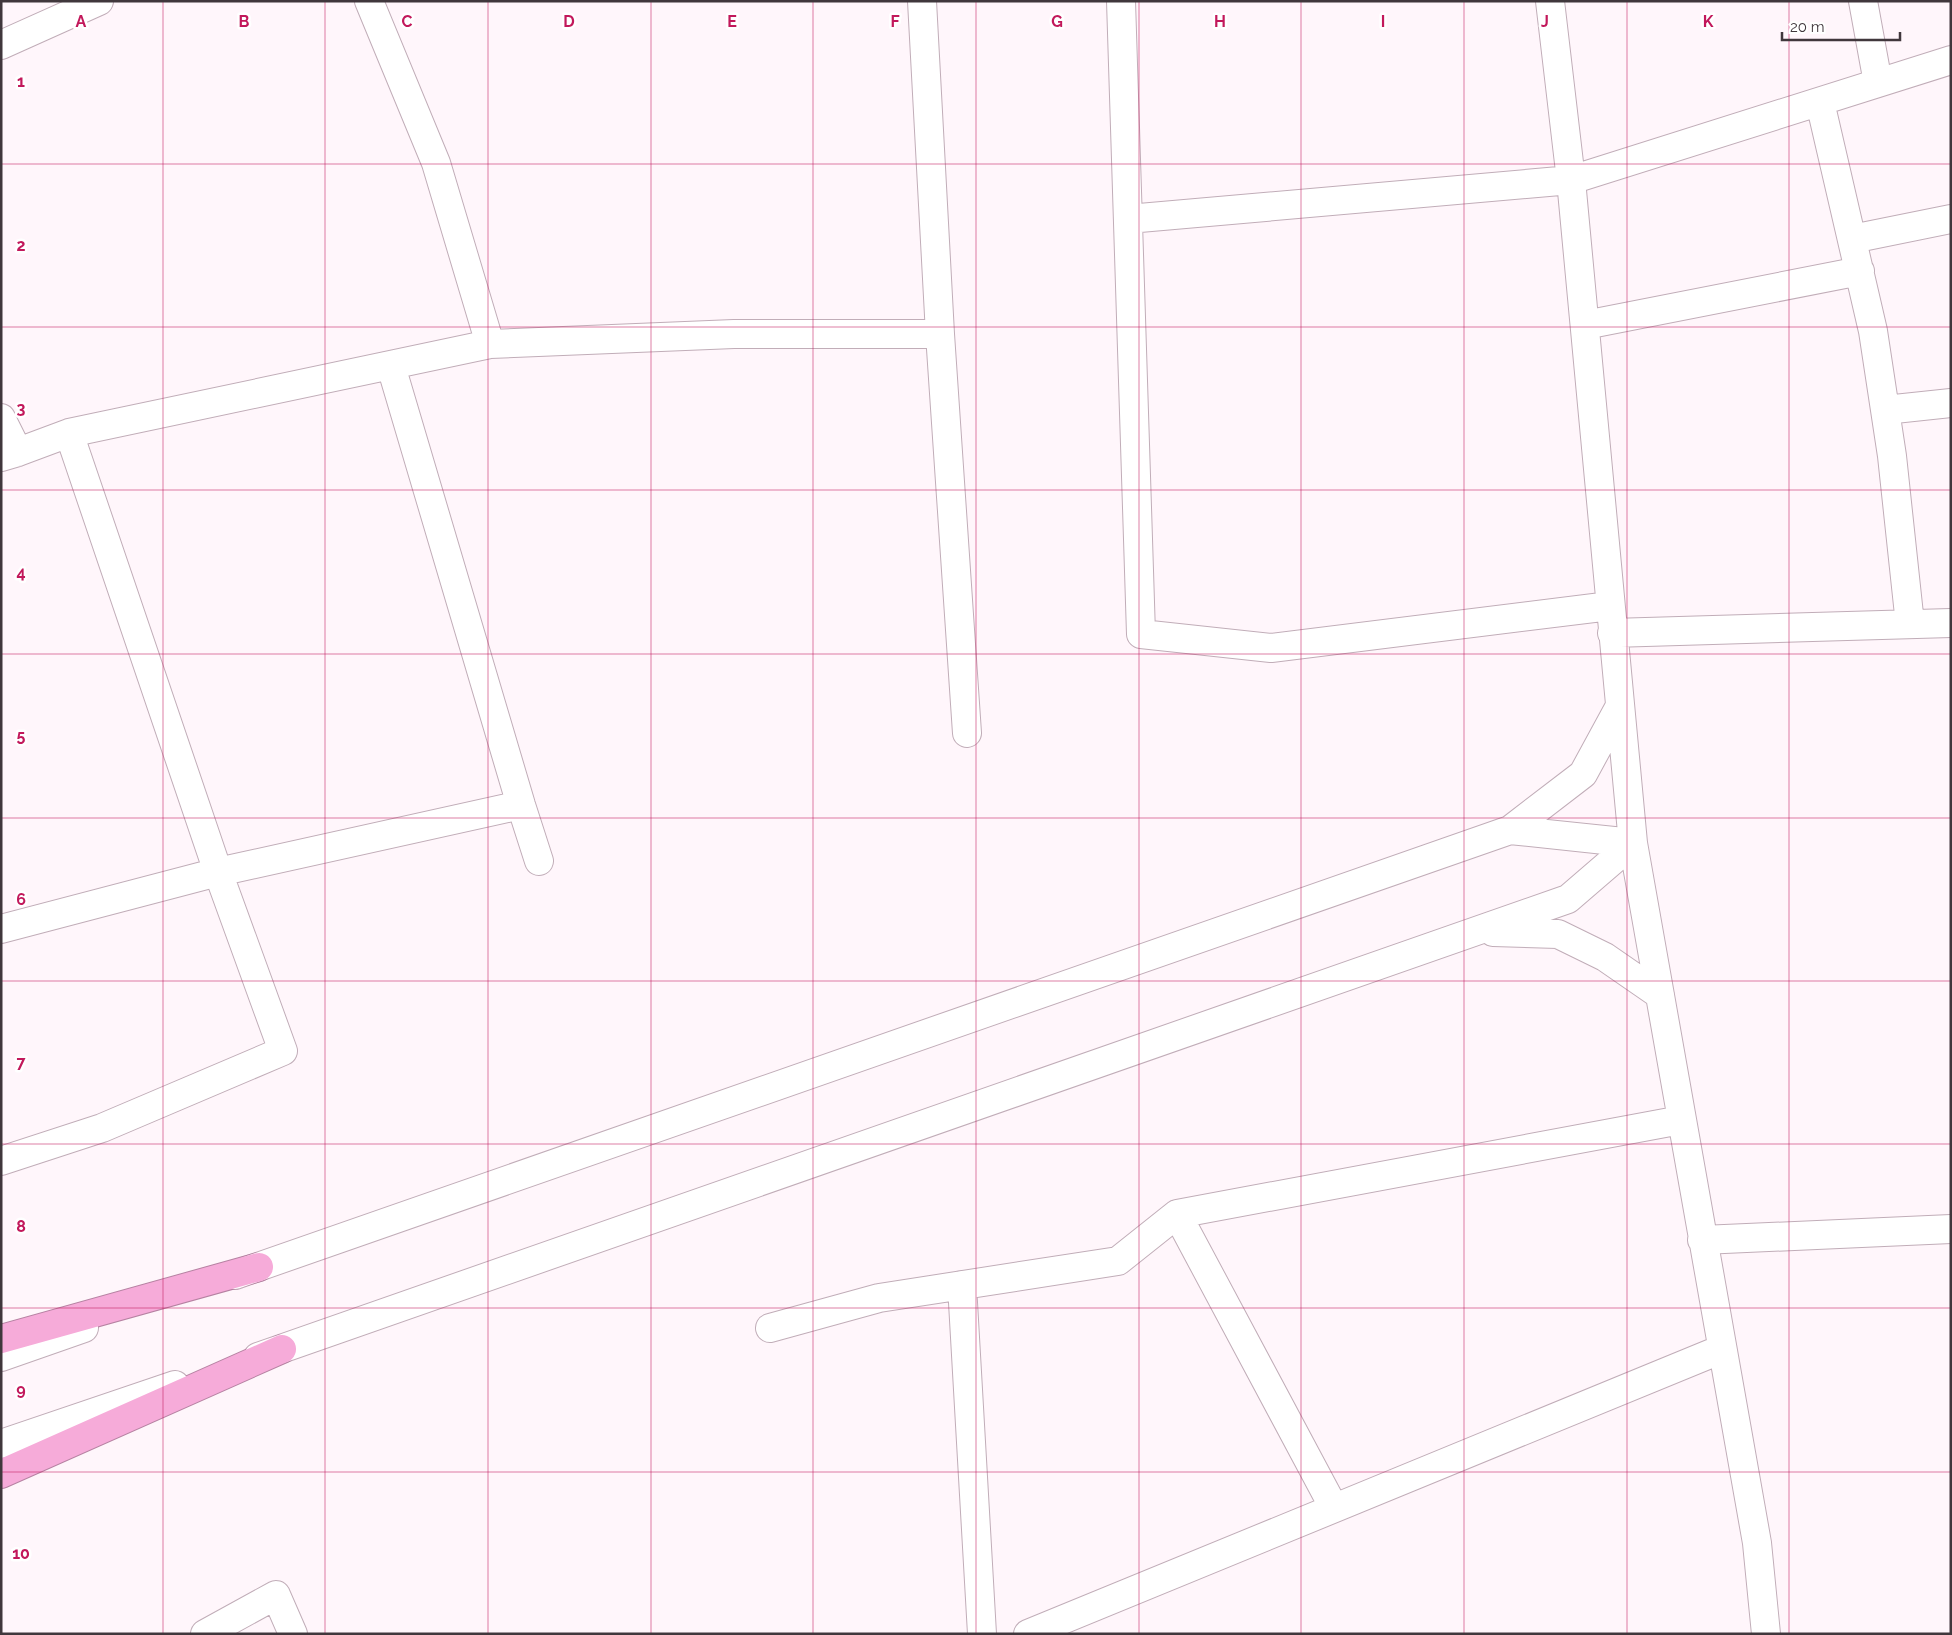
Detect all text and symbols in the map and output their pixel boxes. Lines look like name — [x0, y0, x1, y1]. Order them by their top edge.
scale bar — [1782, 10, 1900, 42]
text: A — [76, 12, 87, 31]
text: B — [239, 12, 250, 31]
text: C — [402, 12, 413, 31]
text: D — [563, 12, 575, 31]
text: E — [727, 12, 737, 31]
text: F — [890, 12, 900, 31]
text: G — [1051, 12, 1063, 31]
text: H — [1214, 12, 1226, 31]
text: I — [1381, 12, 1385, 31]
text: J — [1541, 12, 1549, 31]
text: K — [1703, 12, 1714, 31]
text: 20 m — [1790, 18, 1825, 36]
text: 1 — [17, 72, 25, 91]
text: 2 — [16, 236, 26, 255]
text: 3 — [17, 399, 26, 418]
text: 4 — [16, 563, 26, 582]
text: 5 — [17, 726, 26, 745]
text: 6 — [16, 890, 26, 909]
text: 7 — [17, 1053, 26, 1072]
text: 8 — [16, 1217, 26, 1236]
text: 9 — [16, 1380, 26, 1399]
text: 10 — [12, 1544, 30, 1563]

